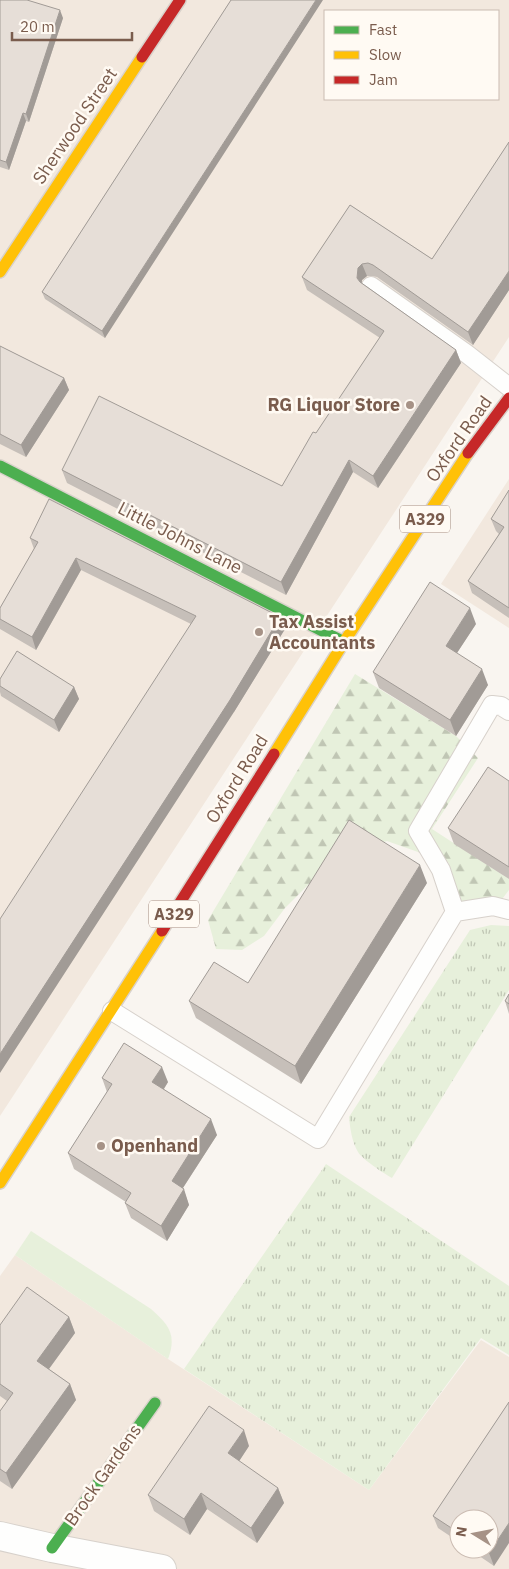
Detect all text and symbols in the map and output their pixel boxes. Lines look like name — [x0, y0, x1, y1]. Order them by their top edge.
scale bar — [12, 10, 132, 42]
legend — [324, 10, 499, 100]
text: 20 m — [20, 17, 55, 36]
text: Fast — [369, 20, 397, 39]
text: Slow — [369, 45, 402, 64]
street label: Sherwood Street — [27, 63, 122, 188]
text: Jam — [369, 70, 398, 89]
street label: Oxford Road — [420, 391, 497, 486]
place label: RG Liquor Store — [267, 393, 400, 416]
marker: RG Liquor Store — [404, 399, 416, 411]
street label: Little Johns Lane — [114, 496, 246, 579]
road number: A329 — [400, 506, 450, 532]
place label: Tax Assist Accountants — [269, 610, 375, 654]
marker: Tax Assist Accountants — [253, 626, 265, 638]
street label: Oxford Road — [200, 730, 273, 827]
road number: A329 — [149, 901, 199, 928]
place label: Openhand — [111, 1134, 198, 1157]
marker: Openhand — [95, 1140, 107, 1152]
street label: Brock Gardens — [59, 1419, 146, 1530]
north arrow — [449, 1509, 499, 1559]
text: N — [451, 1525, 471, 1538]

